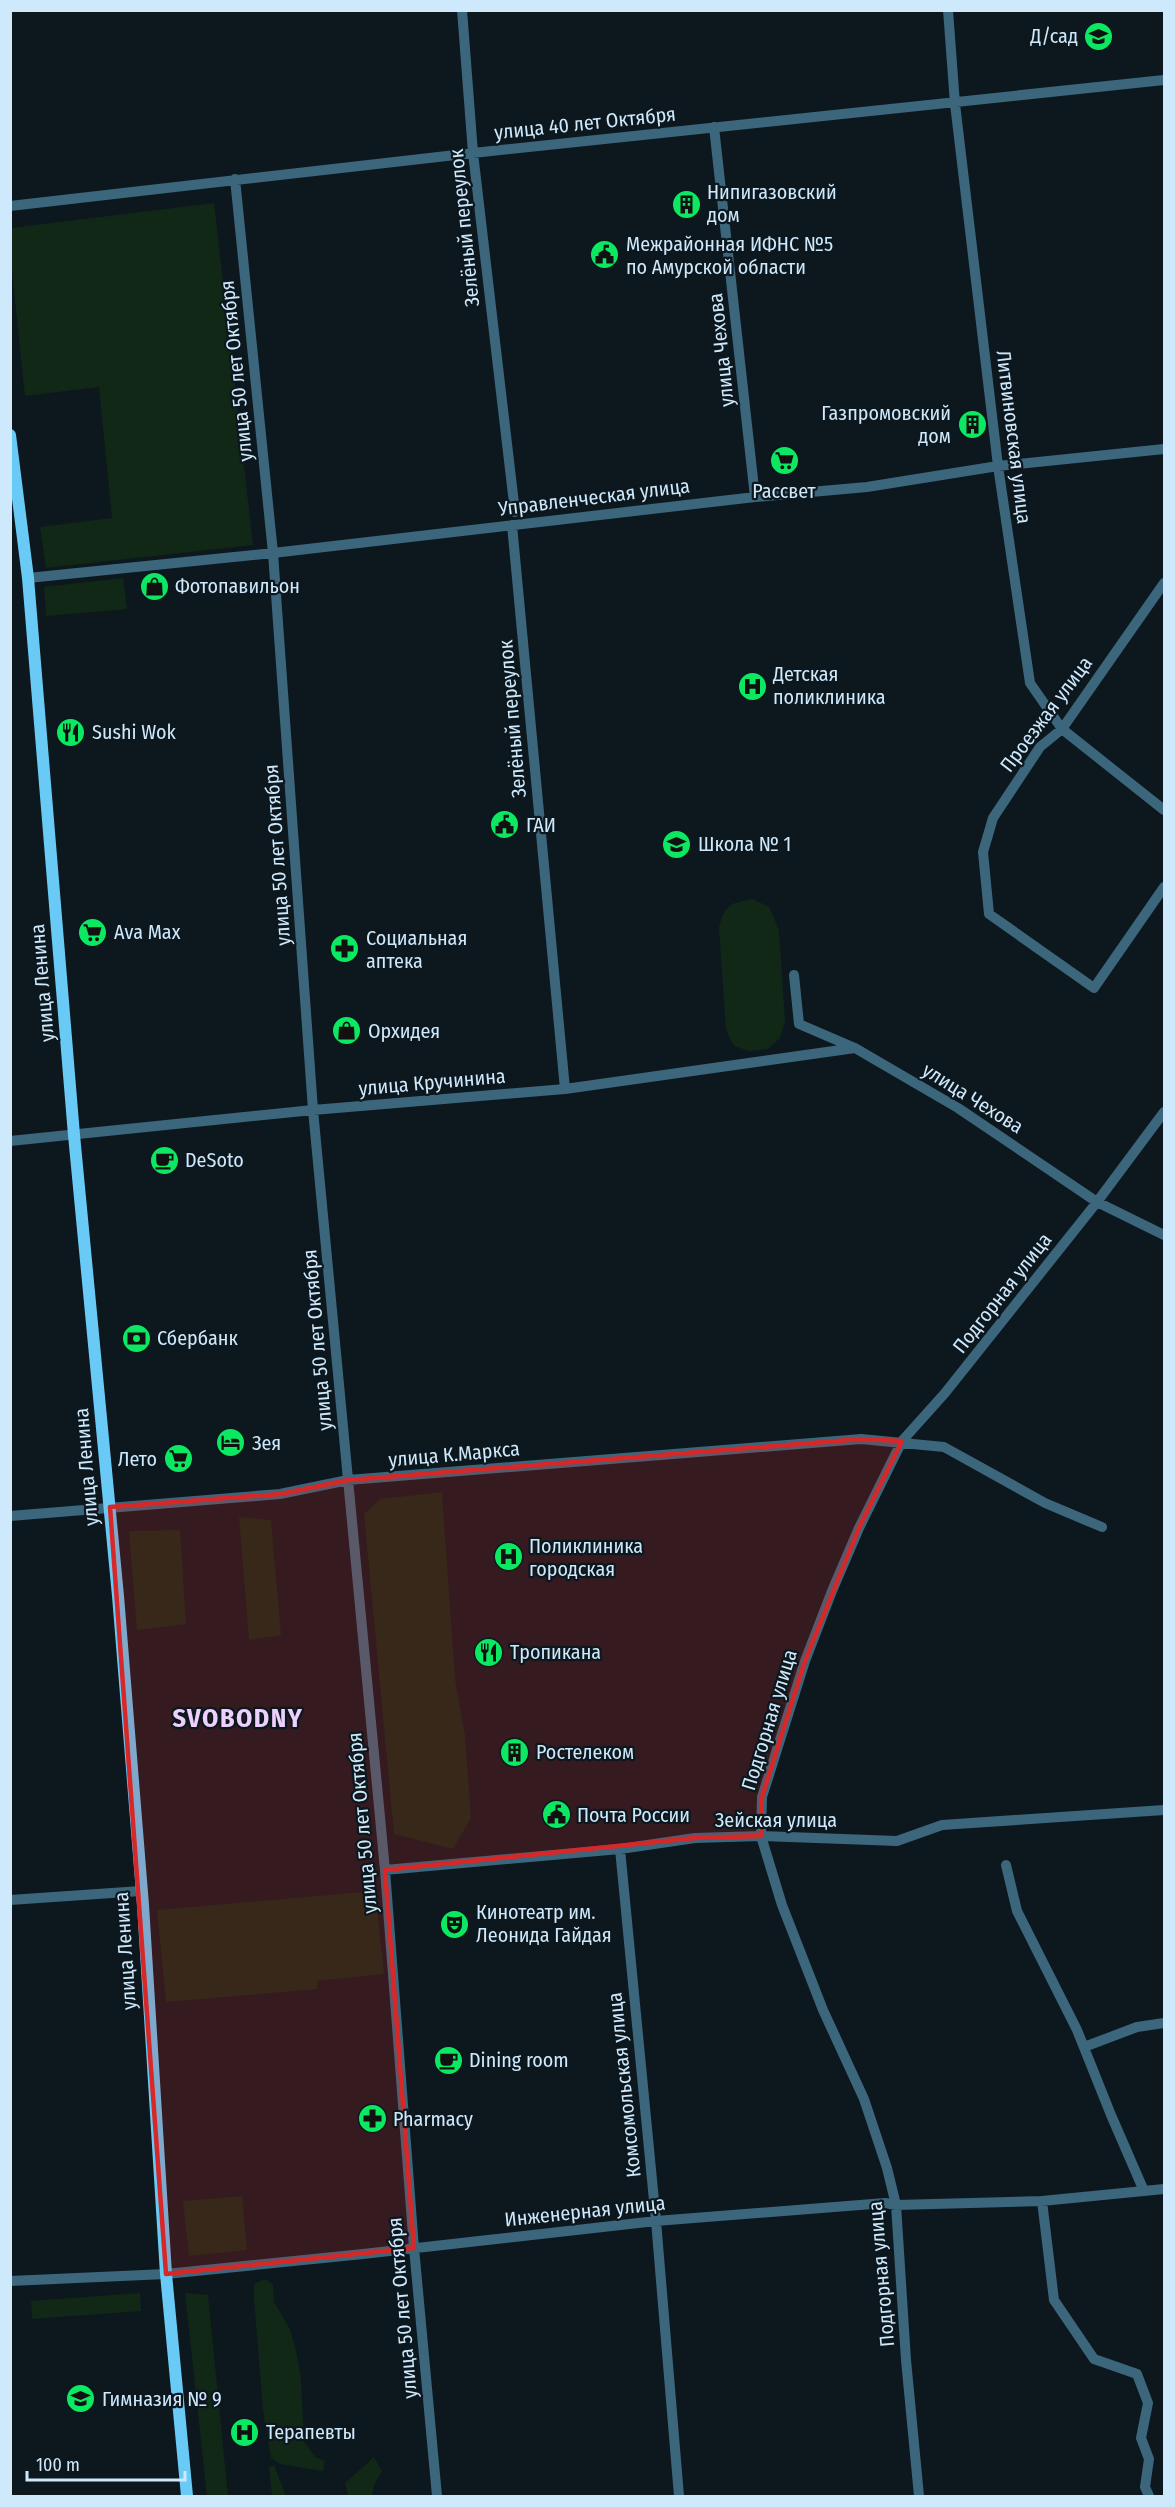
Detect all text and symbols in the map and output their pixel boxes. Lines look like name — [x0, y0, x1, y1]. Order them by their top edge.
school or university icon: Д/сад — [1083, 20, 1115, 52]
place label: Д/сад — [1029, 24, 1078, 48]
street label: улица 40 лет Октября — [493, 102, 677, 144]
street label: Зелёный переулок — [444, 147, 484, 308]
place label: Нипигазовский дом — [707, 180, 837, 227]
building icon: Нипигазовский дом — [670, 188, 702, 220]
place label: Межрайонная ИФНС №5 по Амурской области — [626, 232, 833, 279]
public building icon: Межрайонная ИФНС №5 по Амурской области — [589, 239, 621, 271]
street label: улица 50 лет Октября — [215, 279, 257, 463]
street label: улица Чехова — [703, 292, 739, 408]
street label: Литвиновская улица — [991, 349, 1037, 525]
place label: Газпромовский дом — [821, 401, 951, 448]
building icon: Газпромовский дом — [956, 409, 988, 441]
supermarket icon: Рассвет — [768, 445, 800, 477]
street label: Управленческая улица — [496, 473, 691, 521]
place label: Рассвет — [752, 479, 817, 503]
shop icon: Фотопавильон — [138, 570, 170, 602]
place label: Фотопавильон — [175, 574, 300, 598]
street label: Зелёный переулок — [493, 638, 531, 799]
street label: Проезжая улица — [995, 652, 1097, 776]
place label: Детская поликлиника — [772, 662, 886, 709]
hospital icon: Детская поликлиника — [736, 670, 768, 702]
restaurant icon: Sushi Wok — [55, 716, 87, 748]
place label: Sushi Wok — [92, 720, 176, 744]
street label: улица 50 лет Октября — [259, 763, 295, 947]
public building icon: ГАИ — [489, 809, 521, 841]
place label: ГАИ — [526, 813, 556, 837]
school or university icon: Школа № 1 — [661, 828, 693, 860]
place label: Школа № 1 — [698, 832, 791, 856]
supermarket icon: Ava Max — [77, 916, 109, 948]
place label: Ava Max — [114, 920, 181, 944]
street label: улица Ленина — [25, 923, 59, 1043]
place label: Социальная аптека — [366, 926, 467, 973]
pharmacy icon: Социальная аптека — [329, 933, 361, 965]
shop icon: Орхидея — [331, 1015, 363, 1047]
place label: Орхидея — [368, 1019, 440, 1043]
street label: улица Чехова — [918, 1058, 1028, 1138]
street label: улица Кручинина — [358, 1064, 506, 1100]
cafe icon: DeSoto — [148, 1144, 180, 1176]
place label: DeSoto — [185, 1148, 244, 1172]
street label: Подгорная улица — [948, 1228, 1056, 1358]
street label: улица 50 лет Октября — [297, 1248, 337, 1432]
bank icon: Сбербанк — [120, 1322, 152, 1354]
place label: Сбербанк — [157, 1326, 238, 1350]
street label: улица Ленина — [69, 1407, 103, 1527]
hotel icon: Зея — [215, 1427, 247, 1459]
place label: Зея — [252, 1431, 281, 1455]
street label: улица К.Маркса — [387, 1436, 521, 1472]
supermarket icon: Лето — [162, 1443, 194, 1475]
place label: Лето — [118, 1447, 157, 1471]
place label: Поликлиника городская — [529, 1534, 643, 1581]
hospital icon: Поликлиника городская — [492, 1541, 524, 1573]
restaurant icon: Тропикана — [473, 1636, 505, 1668]
place label: Тропикана — [510, 1640, 601, 1664]
street label: Подгорная улица — [736, 1647, 802, 1793]
district label: SVOBODNY — [173, 1703, 303, 1734]
street label: улица 50 лет Октября — [342, 1731, 382, 1915]
building icon: Ростелеком — [499, 1736, 531, 1768]
place label: Ростелеком — [536, 1740, 634, 1764]
public building icon: Почта России — [540, 1799, 572, 1831]
place label: Почта России — [577, 1803, 690, 1827]
street label: Зейская улица — [715, 1808, 837, 1832]
street label: улица Ленина — [109, 1891, 141, 2011]
place label: Кинотеатр им. Леонида Гайдая — [476, 1900, 612, 1947]
theatre icon: Кинотеатр им. Леонида Гайдая — [439, 1908, 471, 1940]
street label: Комсомольская улица — [602, 1991, 646, 2179]
cafe icon: Dining room — [432, 2044, 464, 2076]
place label: Dining room — [469, 2048, 569, 2072]
pharmacy icon: Pharmacy — [356, 2103, 388, 2135]
place label: Pharmacy — [393, 2107, 473, 2131]
street label: Инженерная улица — [503, 2191, 667, 2231]
street label: Подгорная улица — [863, 2200, 899, 2348]
street label: улица 50 лет Октября — [382, 2216, 422, 2400]
school or university icon: Гимназия № 9 — [65, 2383, 97, 2415]
place label: Гимназия № 9 — [102, 2387, 222, 2411]
hospital icon: Терапевты — [229, 2416, 261, 2448]
place label: Терапевты — [266, 2420, 356, 2444]
scale bar — [27, 2444, 184, 2482]
text: 100 m — [36, 2454, 80, 2476]

